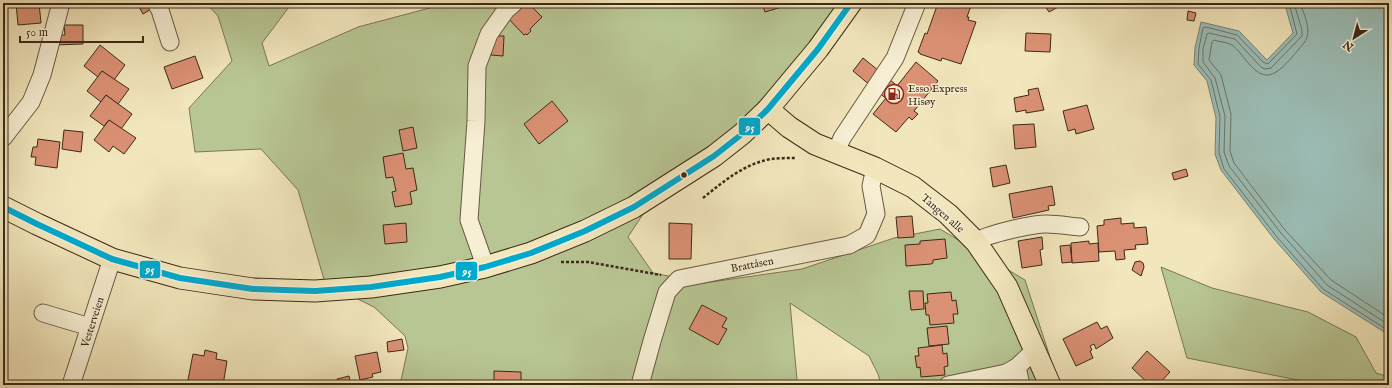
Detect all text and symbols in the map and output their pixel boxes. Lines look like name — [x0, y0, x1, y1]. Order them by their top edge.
scale bar — [20, 18, 143, 44]
north arrow — [1334, 18, 1374, 58]
text: 50 m — [26, 25, 48, 40]
text: N — [1340, 37, 1357, 54]
place label: Esso Express Hisøy — [908, 82, 968, 109]
fuel station icon: Esso Express Hisøy — [883, 83, 905, 105]
line badge: 95 — [738, 117, 761, 136]
text: 95 — [745, 121, 754, 135]
unlabelled marker — [679, 170, 689, 180]
street label: Tangen alle — [918, 191, 967, 236]
street label: Brattåsen — [730, 254, 775, 276]
line badge: 95 — [139, 260, 161, 279]
line badge: 95 — [455, 261, 478, 281]
text: 95 — [145, 263, 154, 277]
text: 95 — [462, 265, 471, 279]
street label: Vesterveien — [78, 295, 108, 350]

